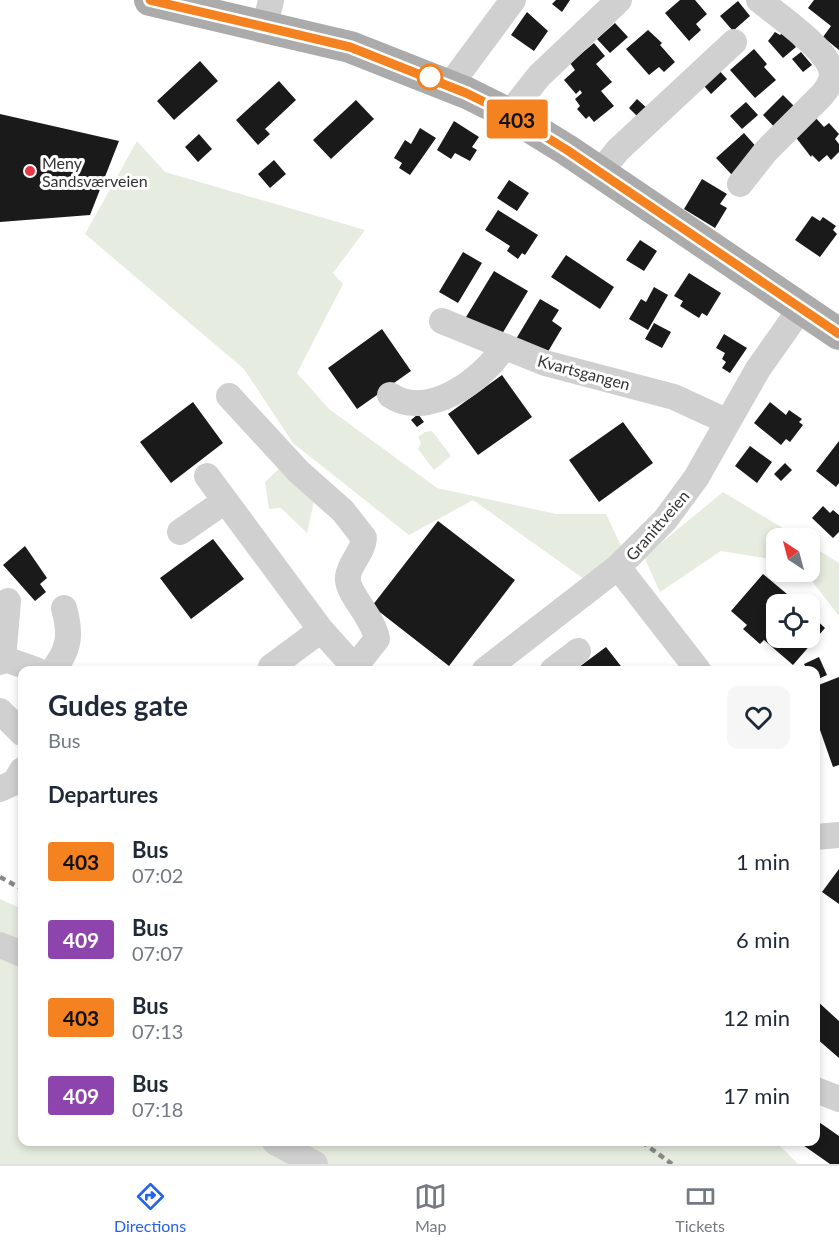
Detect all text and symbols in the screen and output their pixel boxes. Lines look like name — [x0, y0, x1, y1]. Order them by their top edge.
unlabelled marker — [417, 64, 443, 90]
line badge: 403 — [482, 100, 552, 138]
text: 403 — [499, 107, 535, 132]
place label: Meny Sandsværveien — [42, 153, 148, 190]
marker: Meny Sandsværveien — [23, 164, 37, 178]
street label: Kvartsgangen — [536, 351, 632, 393]
street label: Granittveien — [621, 486, 693, 564]
north arrow — [766, 528, 820, 582]
map controls — [766, 528, 820, 648]
button: locate — [766, 594, 820, 648]
button: heart — [727, 686, 790, 749]
text: Gudes gate — [48, 688, 188, 722]
text: Bus — [48, 728, 81, 752]
text: Departures — [48, 781, 158, 808]
text: Bus — [132, 836, 168, 863]
text: 1 min — [736, 848, 790, 875]
text: 403 — [63, 849, 99, 874]
text: 07:02 — [132, 863, 183, 887]
text: Bus — [132, 914, 168, 941]
text: 6 min — [736, 926, 790, 953]
text: 409 — [63, 927, 99, 952]
text: 07:07 — [132, 941, 183, 965]
text: Bus — [132, 992, 168, 1019]
text: 12 min — [723, 1004, 790, 1031]
text: 403 — [63, 1005, 99, 1030]
text: 07:13 — [132, 1019, 183, 1043]
text: Bus — [132, 1070, 168, 1097]
text: 17 min — [723, 1082, 790, 1109]
text: 409 — [63, 1083, 99, 1108]
text: 07:18 — [132, 1097, 183, 1121]
tab: Directions — [114, 1180, 186, 1235]
tab: Map — [414, 1180, 447, 1235]
tab: Tickets — [675, 1180, 725, 1235]

